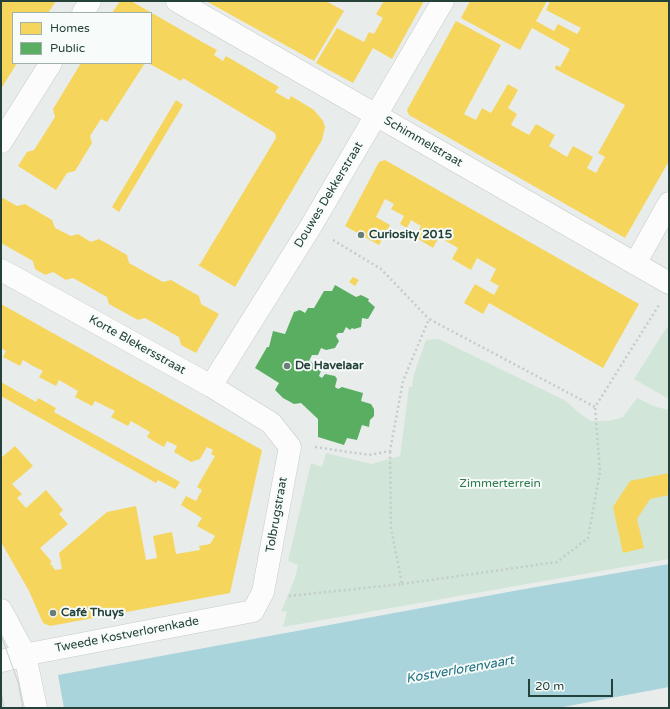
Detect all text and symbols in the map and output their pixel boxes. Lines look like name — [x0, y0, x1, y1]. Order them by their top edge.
legend — [12, 12, 152, 64]
text: Homes — [50, 21, 90, 35]
text: Public — [50, 41, 85, 55]
street label: Schimmelstraat — [381, 114, 465, 170]
street label: Douwes Dekkerstraat — [292, 139, 366, 251]
place label: Curiosity 2015 — [369, 228, 452, 242]
marker: Curiosity 2015 — [356, 230, 366, 240]
street label: Korte Blekersstraat — [86, 312, 188, 378]
place label: De Havelaar — [295, 359, 364, 373]
marker: De Havelaar — [282, 361, 292, 371]
street label: Tolbrugstraat — [263, 476, 291, 554]
park label: Zimmerterrein — [459, 477, 541, 491]
place label: Café Thuys — [61, 606, 124, 620]
marker: Café Thuys — [48, 608, 58, 618]
street label: Tweede Kostverlorenkade — [54, 614, 200, 656]
water label: Kostverlorenvaart — [405, 653, 515, 687]
scale bar — [530, 671, 615, 697]
text: 20 m — [535, 679, 564, 693]

